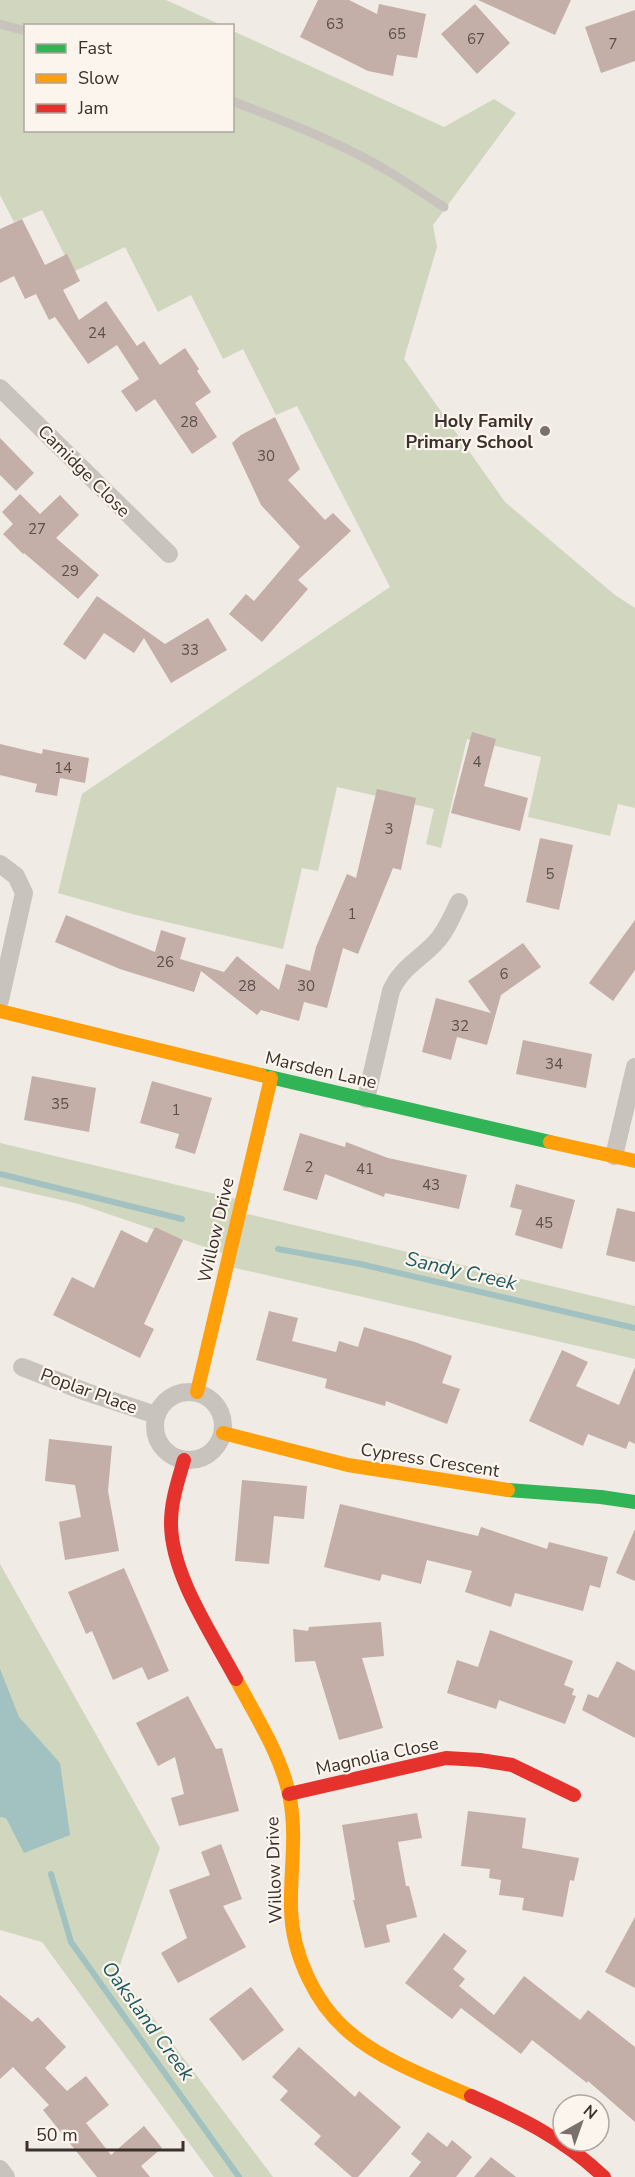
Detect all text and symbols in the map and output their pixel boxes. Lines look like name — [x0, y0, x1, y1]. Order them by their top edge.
house number: 63 — [326, 14, 344, 34]
legend — [24, 24, 234, 132]
house number: 65 — [388, 24, 406, 44]
house number: 67 — [467, 29, 485, 49]
house number: 7 — [608, 34, 618, 54]
text: Fast — [78, 36, 113, 60]
text: Slow — [78, 66, 119, 90]
text: Jam — [77, 96, 109, 120]
house number: 24 — [88, 323, 106, 343]
place label: Holy Family Primary School — [405, 409, 534, 454]
house number: 28 — [180, 412, 198, 432]
street label: Camidge Close — [32, 419, 136, 523]
marker: Holy Family Primary School — [538, 424, 552, 438]
house number: 30 — [257, 446, 275, 466]
house number: 27 — [28, 519, 46, 539]
house number: 29 — [61, 561, 79, 581]
house number: 33 — [181, 640, 199, 660]
house number: 4 — [472, 752, 482, 772]
house number: 14 — [54, 758, 72, 778]
house number: 3 — [384, 819, 394, 839]
house number: 5 — [545, 864, 555, 884]
house number: 1 — [347, 904, 357, 924]
house number: 26 — [156, 952, 174, 972]
house number: 6 — [499, 964, 509, 984]
house number: 28 — [238, 976, 256, 996]
house number: 30 — [297, 976, 315, 996]
house number: 32 — [451, 1016, 469, 1036]
street label: Marsden Lane — [263, 1045, 379, 1095]
house number: 34 — [545, 1054, 563, 1074]
house number: 35 — [51, 1094, 69, 1114]
house number: 1 — [171, 1100, 181, 1120]
house number: 2 — [304, 1157, 314, 1177]
house number: 41 — [356, 1159, 374, 1179]
street label: Willow Drive — [192, 1175, 240, 1285]
house number: 43 — [422, 1175, 440, 1195]
house number: 45 — [535, 1213, 553, 1233]
water label: Sandy Creek — [403, 1245, 520, 1297]
street label: Poplar Place — [37, 1362, 141, 1420]
street label: Cypress Crescent — [359, 1437, 502, 1483]
street label: Magnolia Close — [313, 1731, 441, 1781]
street label: Willow Drive — [260, 1816, 288, 1924]
water label: Oaksland Creek — [95, 1956, 201, 2087]
north arrow — [551, 2093, 611, 2153]
text: N — [578, 2100, 602, 2125]
scale bar — [27, 2114, 183, 2152]
text: 50 m — [36, 2123, 78, 2147]

